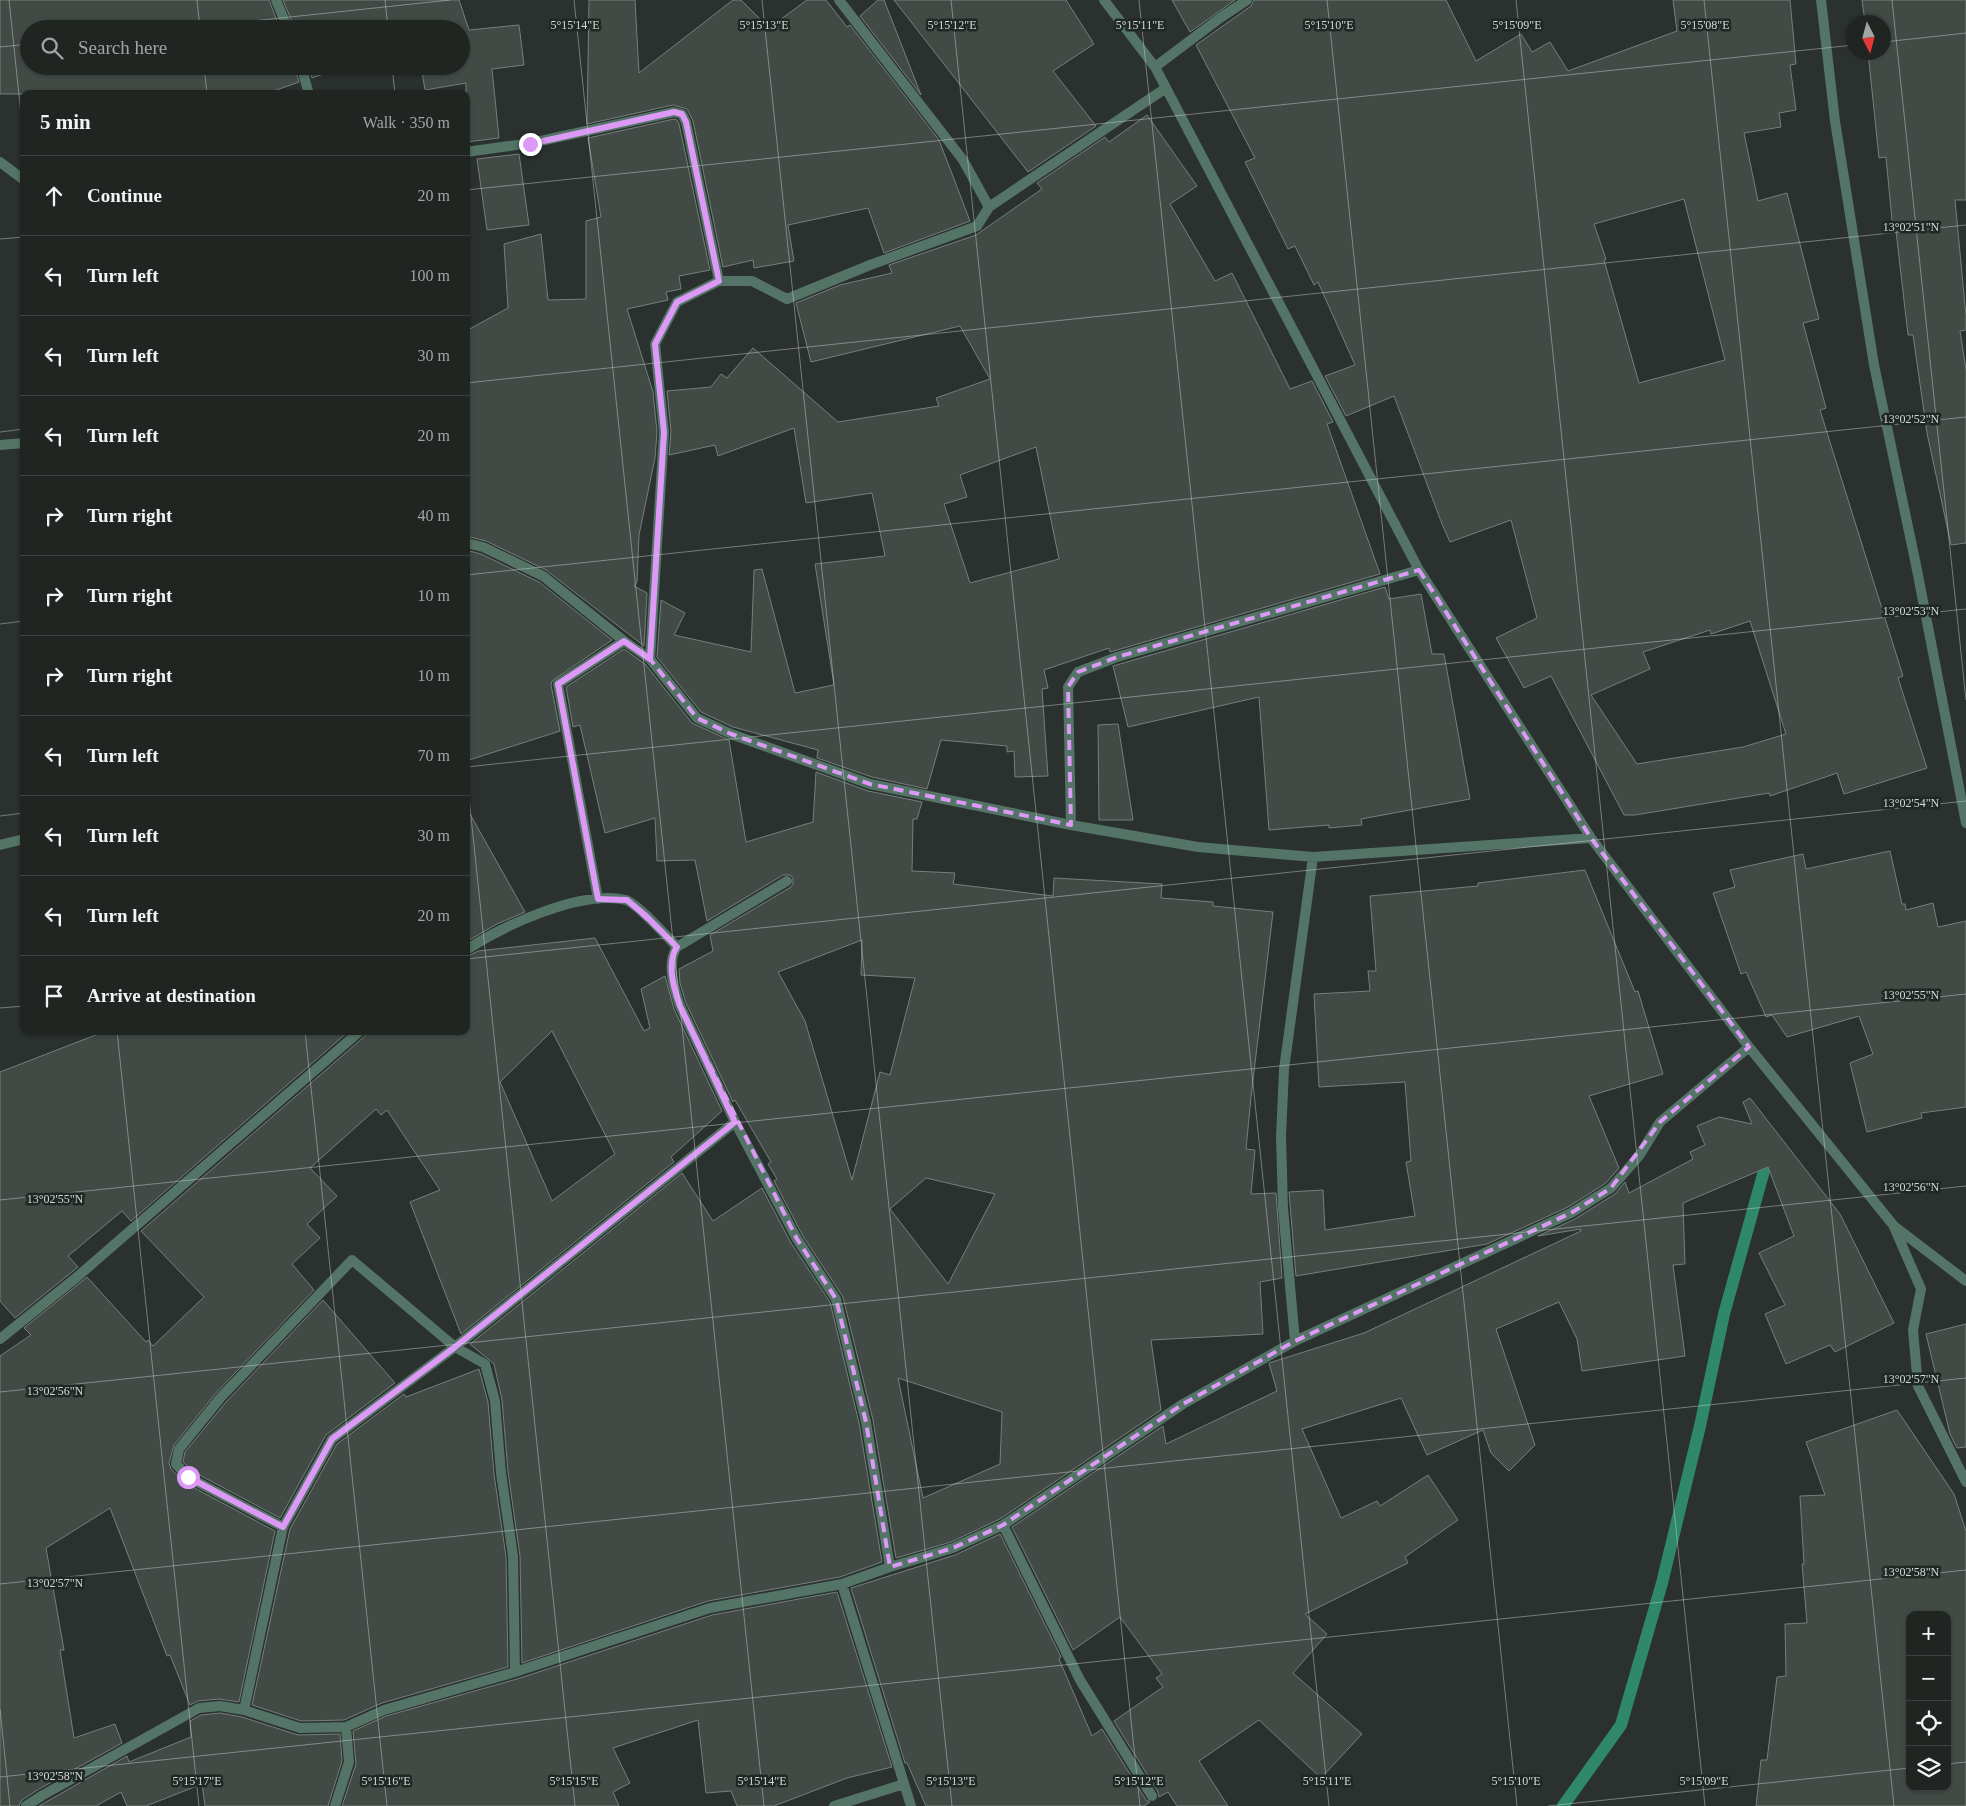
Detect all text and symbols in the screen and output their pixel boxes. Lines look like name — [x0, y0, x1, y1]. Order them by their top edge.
north arrow — [1846, 15, 1891, 60]
text: 5°15'14"E — [550, 18, 600, 32]
text: 5°15'13"E — [739, 18, 789, 32]
text: 5°15'12"E — [927, 18, 977, 32]
text: 5°15'11"E — [1116, 18, 1164, 32]
text: 5°15'10"E — [1304, 18, 1354, 32]
text: 5°15'09"E — [1492, 18, 1542, 32]
text: 5°15'08"E — [1680, 18, 1730, 32]
search box — [20, 20, 470, 75]
icon: search — [38, 34, 66, 62]
text: Search here — [78, 37, 167, 58]
text: 5 min — [40, 110, 91, 134]
text: Walk · 350 m — [363, 114, 450, 131]
route end — [519, 133, 542, 156]
icon: ahead — [40, 182, 68, 210]
text: Continue — [87, 185, 162, 206]
text: 20 m — [418, 187, 450, 204]
text: 13°02'51"N — [1883, 220, 1940, 234]
icon: left — [40, 262, 68, 290]
text: Turn left — [87, 265, 159, 286]
text: 100 m — [410, 267, 450, 284]
icon: left — [40, 342, 68, 370]
text: Turn left — [87, 345, 159, 366]
text: 30 m — [418, 347, 450, 364]
text: 13°02'52"N — [1883, 412, 1940, 426]
icon: left — [40, 422, 68, 450]
text: Turn left — [87, 425, 159, 446]
text: 20 m — [418, 427, 450, 444]
icon: right — [40, 502, 68, 530]
text: Turn right — [87, 505, 172, 526]
text: 40 m — [418, 507, 450, 524]
icon: right — [40, 582, 68, 610]
text: Turn right — [87, 585, 172, 606]
text: 10 m — [418, 587, 450, 604]
text: 13°02'53"N — [1883, 604, 1940, 618]
icon: right — [40, 662, 68, 690]
text: Turn right — [87, 665, 172, 686]
text: 10 m — [418, 667, 450, 684]
icon: left — [40, 742, 68, 770]
text: Turn left — [87, 745, 159, 766]
text: 70 m — [418, 747, 450, 764]
text: 13°02'54"N — [1883, 796, 1940, 810]
icon: left — [40, 822, 68, 850]
text: Turn left — [87, 825, 159, 846]
text: 30 m — [418, 827, 450, 844]
icon: left — [40, 902, 68, 930]
text: Turn left — [87, 905, 159, 926]
text: 20 m — [418, 907, 450, 924]
icon: arrive — [40, 982, 68, 1010]
text: Arrive at destination — [87, 985, 256, 1006]
text: 13°02'55"N — [1883, 988, 1940, 1002]
text: 13°02'56"N — [1883, 1180, 1940, 1194]
text: 13°02'55"N — [27, 1192, 84, 1206]
text: 13°02'57"N — [1883, 1372, 1940, 1386]
text: 13°02'56"N — [27, 1384, 84, 1398]
route start — [177, 1466, 200, 1489]
text: 13°02'58"N — [1883, 1565, 1940, 1579]
text: 13°02'57"N — [27, 1576, 84, 1590]
map controls — [1906, 1611, 1951, 1791]
button: + — [1906, 1611, 1951, 1656]
button: − — [1906, 1656, 1951, 1701]
button: locate — [1906, 1701, 1951, 1746]
button: layers — [1906, 1746, 1951, 1791]
text: 13°02'58"N — [27, 1769, 84, 1783]
text: 5°15'17"E — [172, 1774, 222, 1788]
text: 5°15'16"E — [361, 1774, 411, 1788]
text: 5°15'15"E — [549, 1774, 599, 1788]
text: 5°15'14"E — [737, 1774, 787, 1788]
text: 5°15'13"E — [926, 1774, 976, 1788]
text: 5°15'12"E — [1114, 1774, 1164, 1788]
text: 5°15'11"E — [1303, 1774, 1351, 1788]
text: 5°15'10"E — [1491, 1774, 1541, 1788]
text: 5°15'09"E — [1679, 1774, 1729, 1788]

